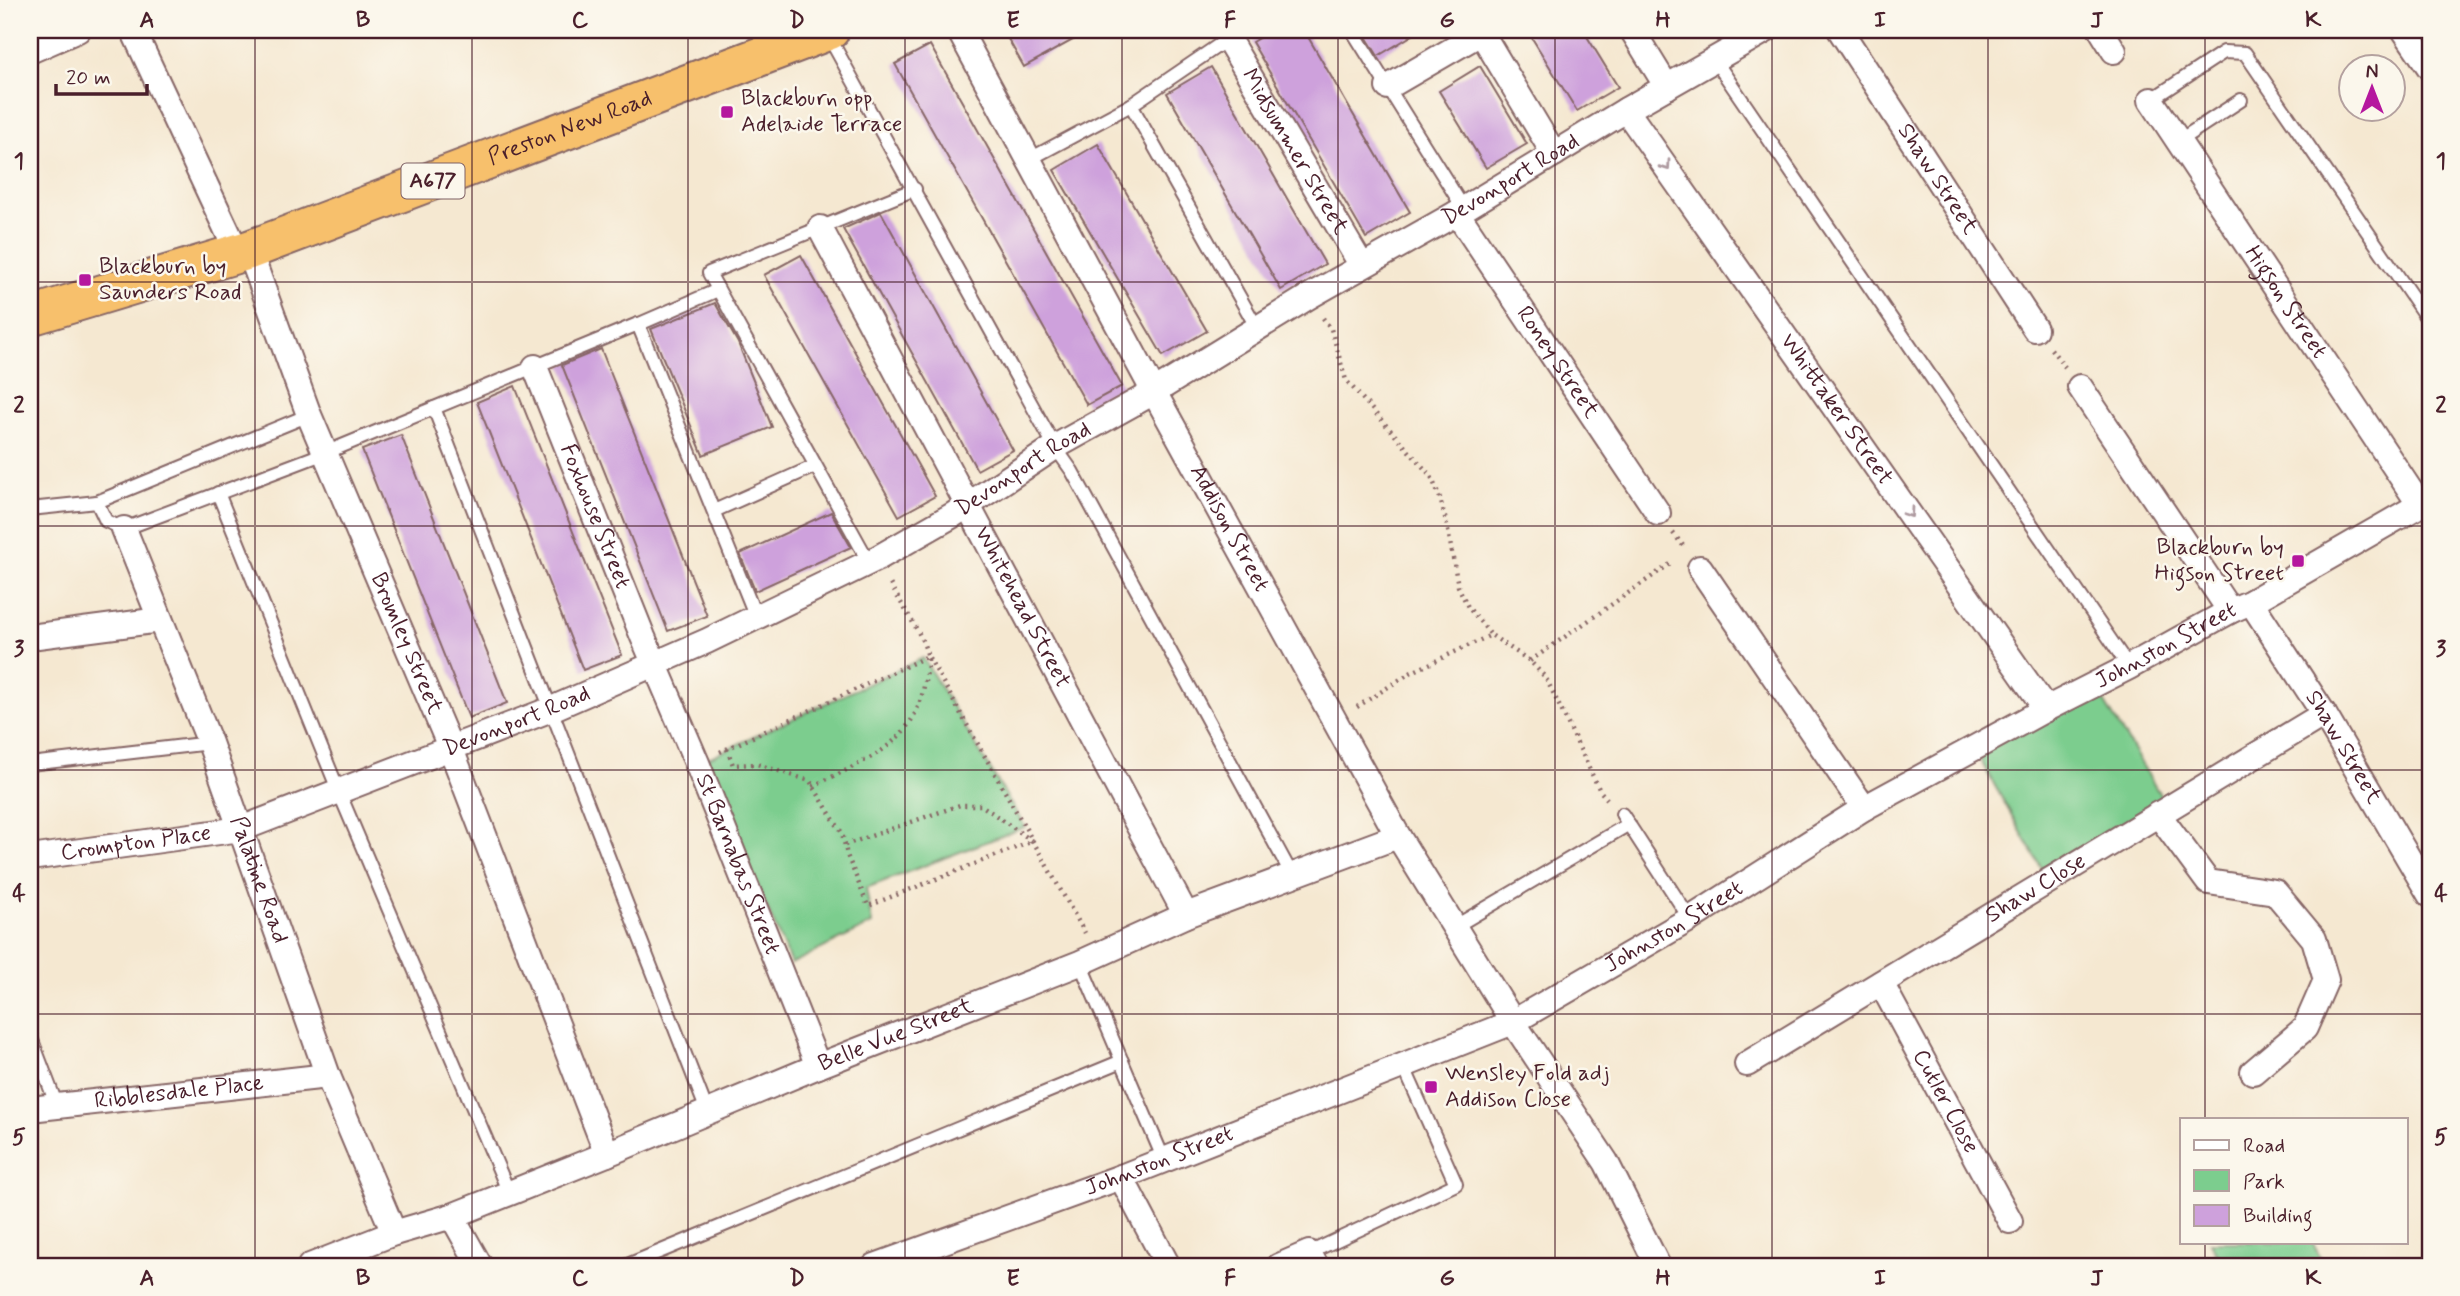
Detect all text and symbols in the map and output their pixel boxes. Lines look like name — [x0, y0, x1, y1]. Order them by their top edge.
text: A — [139, 6, 155, 36]
text: B — [356, 6, 371, 36]
text: C — [572, 6, 589, 36]
text: D — [789, 6, 805, 36]
text: E — [1006, 6, 1020, 36]
text: F — [1224, 6, 1236, 36]
text: G — [1439, 6, 1455, 36]
text: H — [1655, 6, 1671, 36]
text: I — [1874, 6, 1886, 36]
text: J — [2090, 6, 2104, 36]
text: K — [2305, 6, 2322, 36]
scale bar — [56, 52, 147, 96]
north arrow — [2338, 52, 2408, 122]
text: N — [2366, 60, 2378, 85]
street label: Midsummer Street — [1234, 63, 1355, 241]
text: 20 m — [66, 64, 111, 92]
street label: Preston New Road — [484, 84, 656, 173]
place label: Blackburn opp Adelaide Terrace — [741, 84, 902, 140]
marker: Blackburn opp Adelaide Terrace — [719, 104, 735, 120]
street label: Shaw Street — [1890, 118, 1985, 241]
street label: Devonport Road — [1437, 127, 1585, 233]
text: 1 — [14, 147, 24, 177]
text: 1 — [2436, 147, 2446, 177]
one-way arrow — [1658, 158, 1670, 171]
road number: A677 — [402, 164, 464, 198]
street label: Higson Street — [2237, 240, 2334, 365]
place label: Blackburn by Saunders Road — [99, 252, 241, 308]
marker: Blackburn by Saunders Road — [77, 272, 93, 288]
street label: Roney Street — [1509, 300, 1606, 425]
street label: Whittaker Street — [1773, 328, 1900, 492]
text: 2 — [13, 391, 25, 421]
text: 2 — [2435, 391, 2447, 421]
street label: Devonport Road — [950, 415, 1096, 524]
street label: Foxhouse Street — [552, 440, 637, 593]
street label: Addison Street — [1182, 460, 1276, 597]
one-way arrow — [1901, 505, 1913, 518]
street label: Whitehead Street — [967, 521, 1078, 694]
place label: Blackburn by Higson Street — [2154, 533, 2284, 591]
marker: Blackburn by Higson Street — [2290, 553, 2306, 569]
street label: Bromley Street — [363, 568, 450, 719]
street label: Johnston Street — [2090, 595, 2241, 697]
text: 3 — [14, 635, 25, 665]
text: 3 — [2436, 635, 2447, 665]
street label: Devonport Road — [439, 679, 595, 764]
street label: Shaw Street — [2298, 685, 2389, 810]
street label: St Barnabas Street — [688, 770, 787, 959]
street label: Palatine Road — [222, 812, 295, 948]
street label: Crompton Place — [59, 818, 213, 869]
street label: Shaw Close — [1980, 847, 2092, 931]
street label: Johnston Street — [1599, 874, 1749, 980]
text: 4 — [12, 879, 26, 909]
text: 4 — [2434, 879, 2448, 909]
street label: Belle Vue Street — [814, 991, 978, 1079]
street label: Cutler Close — [1905, 1044, 1986, 1159]
place label: Wensley Fold adj Addison Close — [1445, 1059, 1610, 1115]
street label: Ribblesdale Place — [93, 1068, 265, 1117]
marker: Wensley Fold adj Addison Close — [1423, 1079, 1439, 1095]
legend — [2180, 1118, 2408, 1244]
street label: Johnston Street — [1081, 1119, 1238, 1204]
text: 5 — [12, 1123, 26, 1153]
text: 5 — [2434, 1123, 2448, 1153]
text: Road — [2243, 1132, 2285, 1160]
text: Park — [2243, 1168, 2285, 1196]
text: Building — [2243, 1202, 2313, 1232]
text: A — [139, 1264, 155, 1294]
text: B — [356, 1264, 371, 1294]
text: C — [572, 1264, 589, 1294]
text: D — [789, 1264, 805, 1294]
text: E — [1006, 1264, 1020, 1294]
text: F — [1224, 1264, 1236, 1294]
text: G — [1439, 1264, 1455, 1294]
text: H — [1655, 1264, 1671, 1294]
text: I — [1874, 1264, 1886, 1294]
text: J — [2090, 1264, 2104, 1294]
text: K — [2305, 1264, 2322, 1294]

